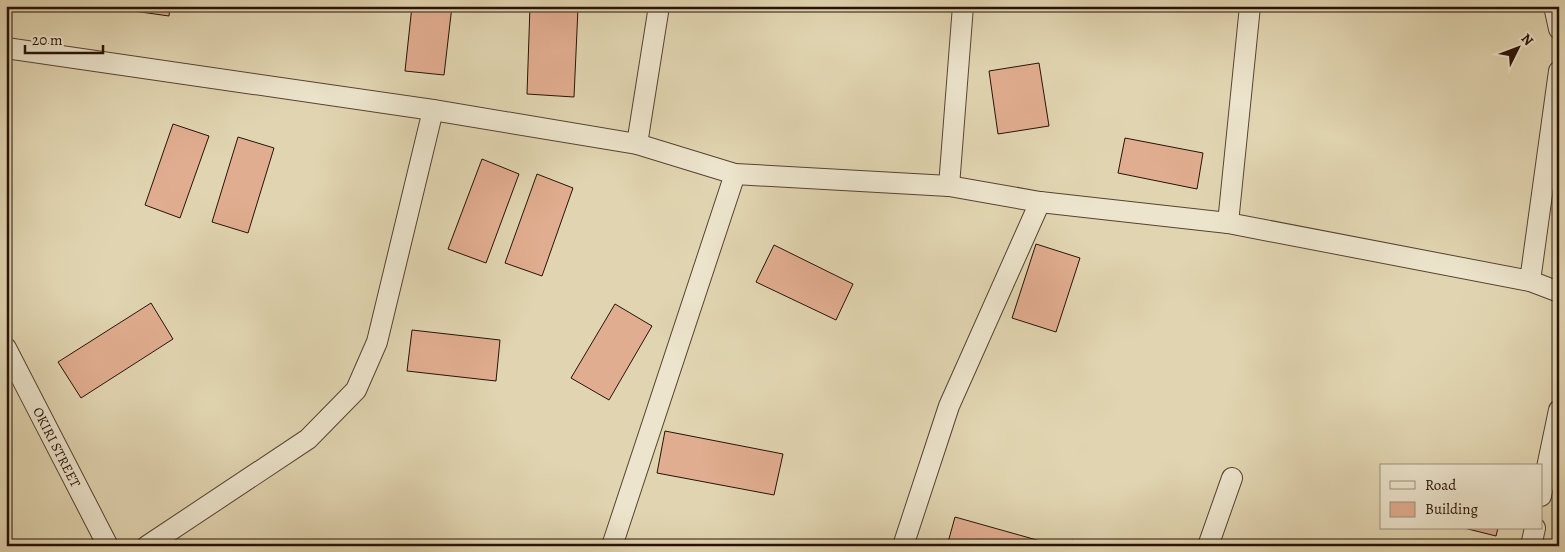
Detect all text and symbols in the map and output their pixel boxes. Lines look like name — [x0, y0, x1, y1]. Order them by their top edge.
scale bar — [25, 22, 102, 54]
north arrow — [1492, 22, 1542, 72]
text: N — [1517, 29, 1538, 50]
text: 20 m — [32, 30, 63, 50]
street label: OKIRI STREET — [28, 404, 85, 491]
legend — [1380, 464, 1542, 530]
text: Road — [1425, 475, 1457, 495]
text: Building — [1425, 499, 1478, 519]

